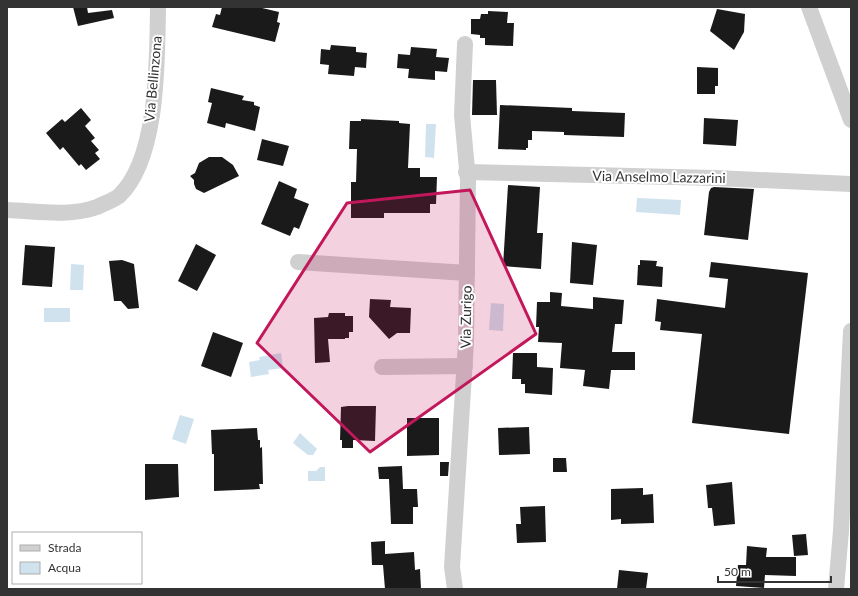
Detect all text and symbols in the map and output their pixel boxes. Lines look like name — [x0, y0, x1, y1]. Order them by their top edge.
street label: Via Bellinzona — [140, 35, 165, 123]
street label: Via Anselmo Lazzarini — [592, 167, 726, 186]
street label: Via Zurigo — [456, 285, 475, 349]
legend — [12, 532, 142, 584]
text: Strada — [48, 540, 81, 555]
scale bar — [718, 558, 831, 584]
text: Acqua — [48, 560, 81, 575]
text: 50 m — [724, 564, 751, 579]

